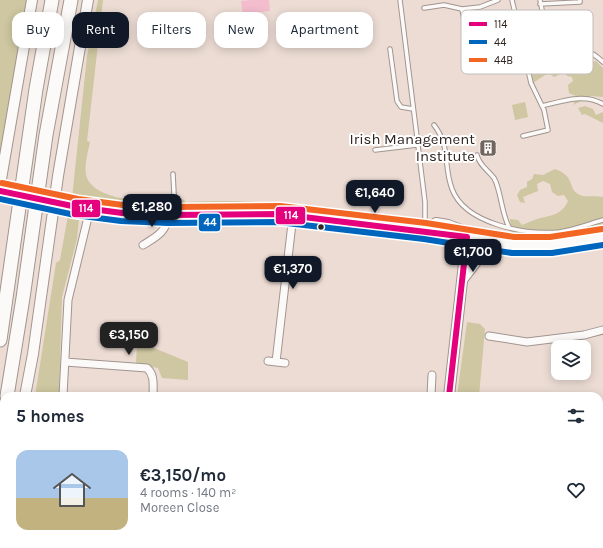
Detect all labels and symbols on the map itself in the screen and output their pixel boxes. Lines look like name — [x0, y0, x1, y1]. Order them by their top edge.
legend — [461, 10, 593, 74]
text: 114 — [494, 18, 507, 31]
text: 44 — [494, 36, 506, 49]
text: 44B — [494, 54, 513, 67]
place label: Irish Management Institute — [350, 130, 475, 165]
building icon: Irish Management Institute — [478, 138, 498, 158]
pin: €1,640 — [342, 180, 408, 214]
pin: €1,280 — [119, 194, 185, 228]
line badge: 114 — [71, 199, 101, 218]
text: 114 — [79, 202, 94, 215]
line badge: 114 — [275, 206, 306, 225]
text: 114 — [284, 209, 299, 222]
line badge: 44 — [198, 213, 221, 232]
text: 44 — [203, 216, 217, 229]
unlabelled marker — [316, 222, 326, 232]
pin: €1,700 — [440, 239, 506, 273]
pin: €1,370 — [260, 256, 326, 290]
pin: €3,150 — [96, 322, 162, 356]

